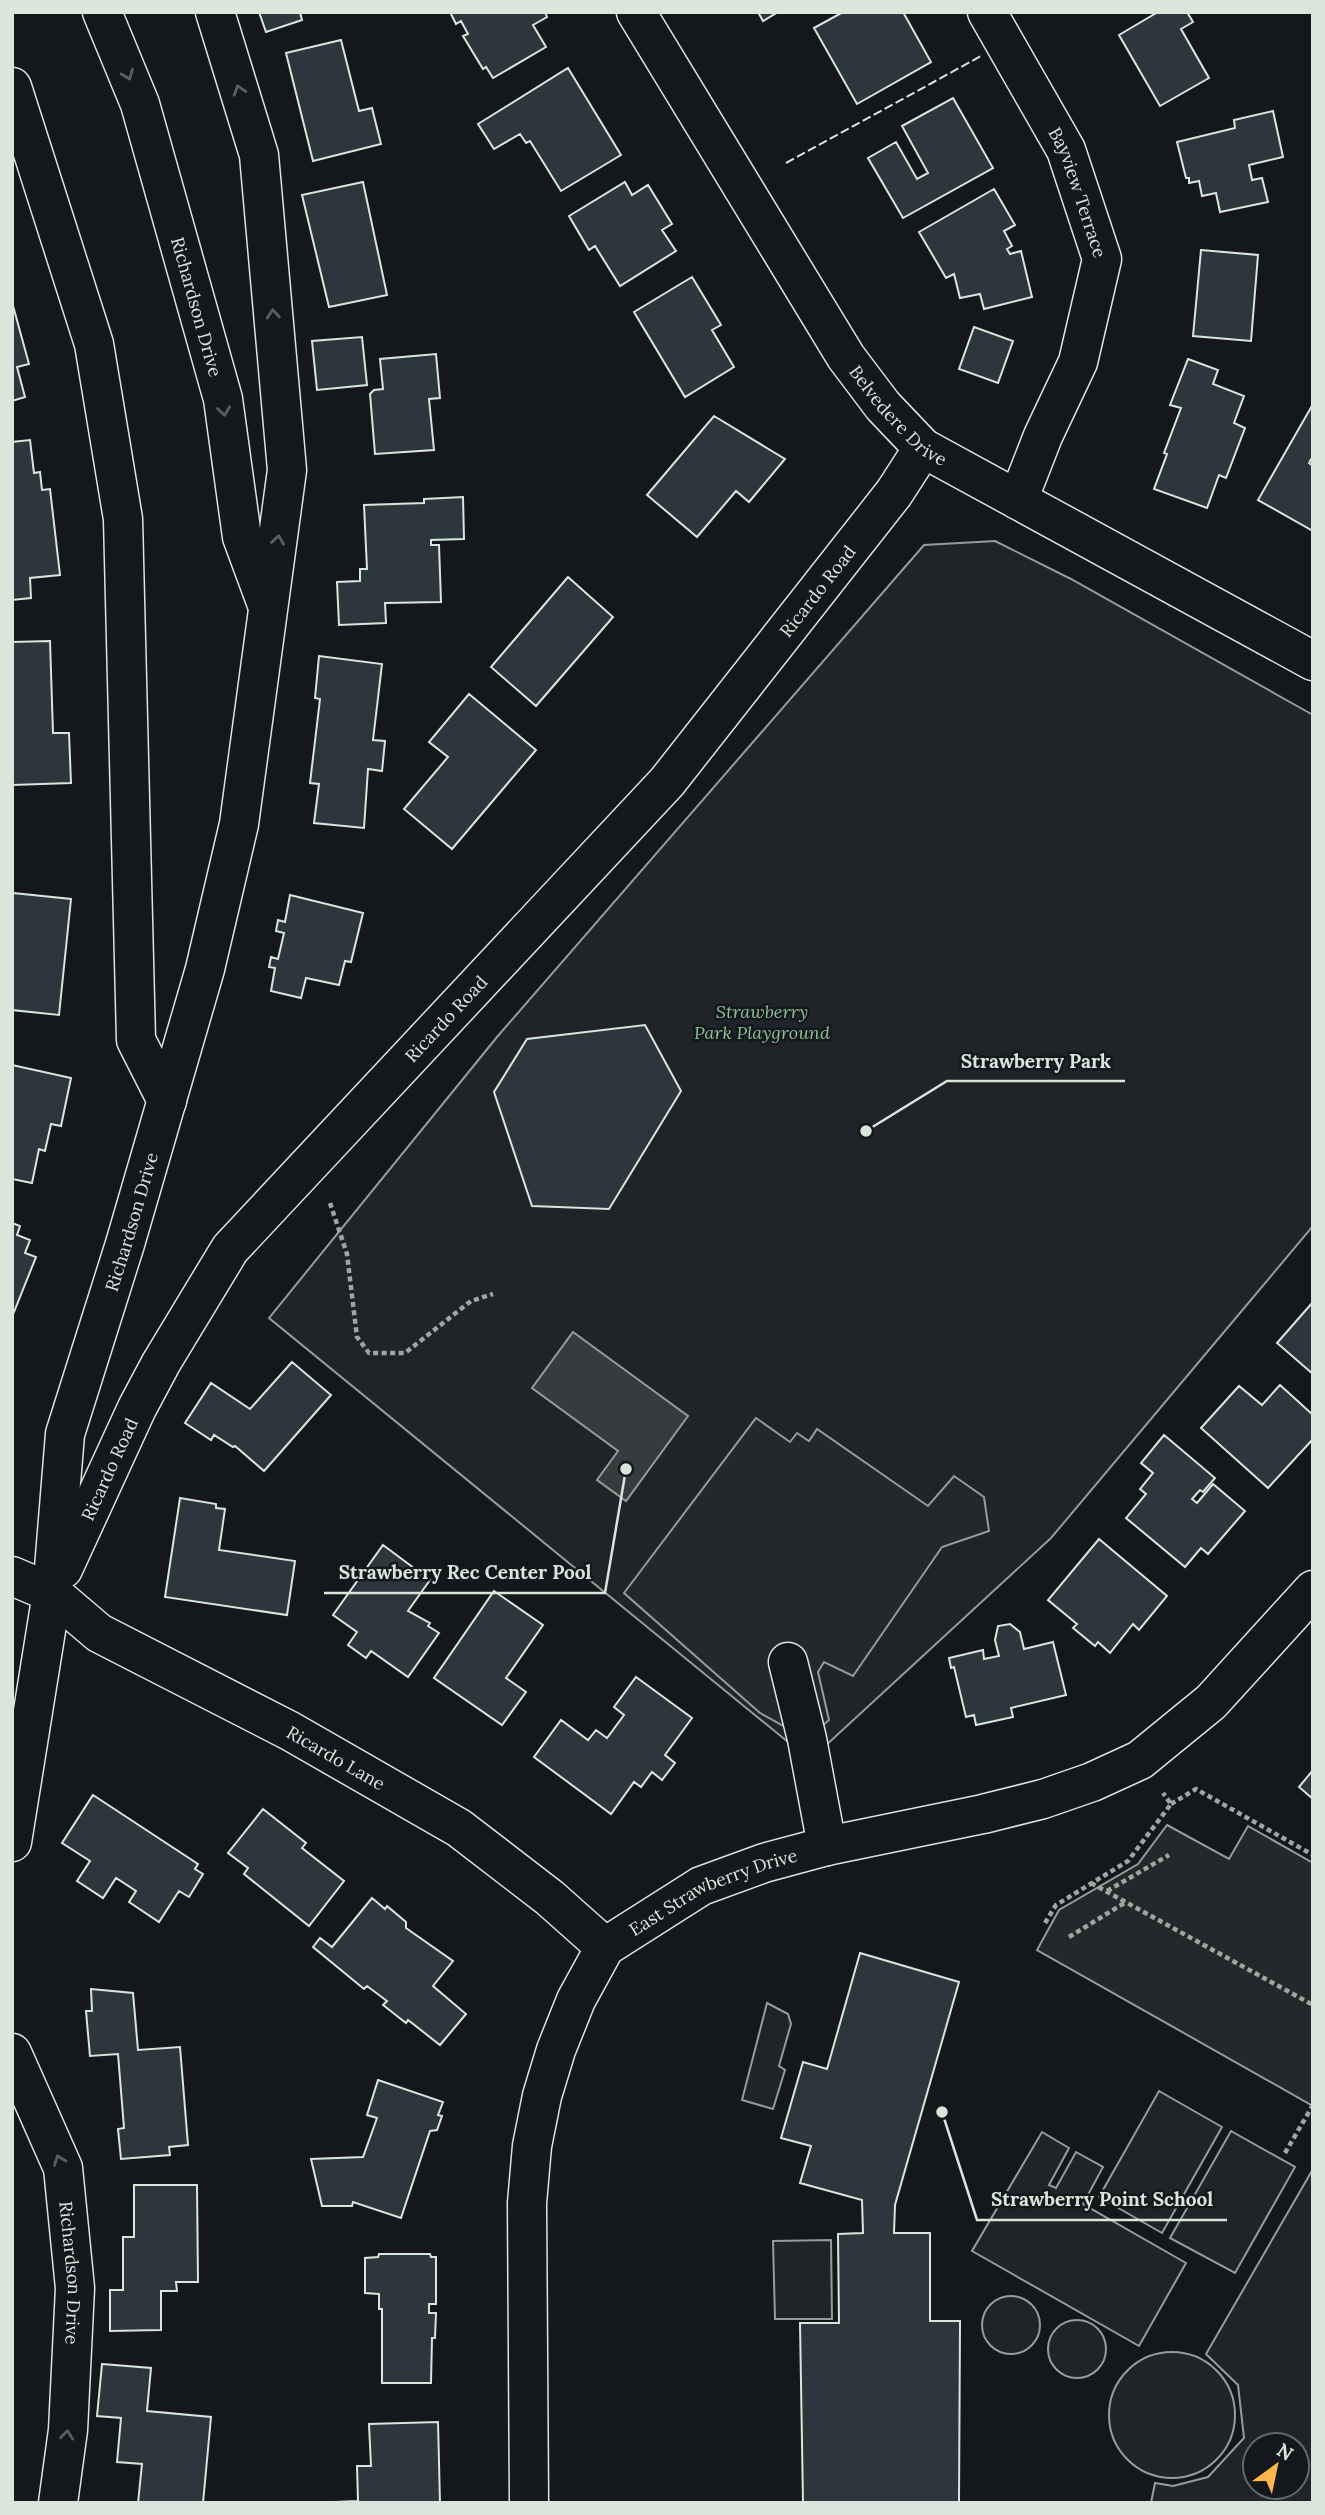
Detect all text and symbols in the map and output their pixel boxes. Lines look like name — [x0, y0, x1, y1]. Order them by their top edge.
one-way arrow — [119, 69, 133, 81]
one-way arrow — [232, 84, 247, 96]
street label: Bayview Terrace — [1044, 123, 1112, 261]
street label: Richardson Drive — [166, 234, 228, 379]
one-way arrow — [266, 308, 281, 319]
street label: Belvedere Drive — [845, 360, 951, 471]
one-way arrow — [217, 406, 232, 417]
one-way arrow — [270, 534, 285, 546]
street label: Ricardo Road — [774, 540, 860, 642]
street label: Ricardo Road — [399, 970, 492, 1067]
park label: Strawberry Park Playground — [694, 1000, 830, 1044]
callout: Strawberry Park — [947, 1041, 1125, 1081]
text: Strawberry Park — [961, 1049, 1111, 1073]
street label: Richardson Drive — [99, 1149, 163, 1294]
street label: Ricardo Road — [75, 1414, 143, 1524]
callout: Strawberry Rec Center Pool — [324, 1553, 605, 1593]
text: Strawberry Rec Center Pool — [339, 1560, 591, 1584]
street label: Ricardo Lane — [283, 1720, 390, 1795]
street label: East Strawberry Drive — [624, 1843, 800, 1940]
one-way arrow — [53, 2155, 67, 2167]
callout: Strawberry Point School — [977, 2180, 1227, 2220]
text: Strawberry Point School — [991, 2187, 1213, 2211]
street label: Richardson Drive — [55, 2200, 87, 2345]
one-way arrow — [60, 2429, 75, 2441]
north arrow — [1241, 2431, 1311, 2501]
text: N — [1273, 2438, 1298, 2466]

